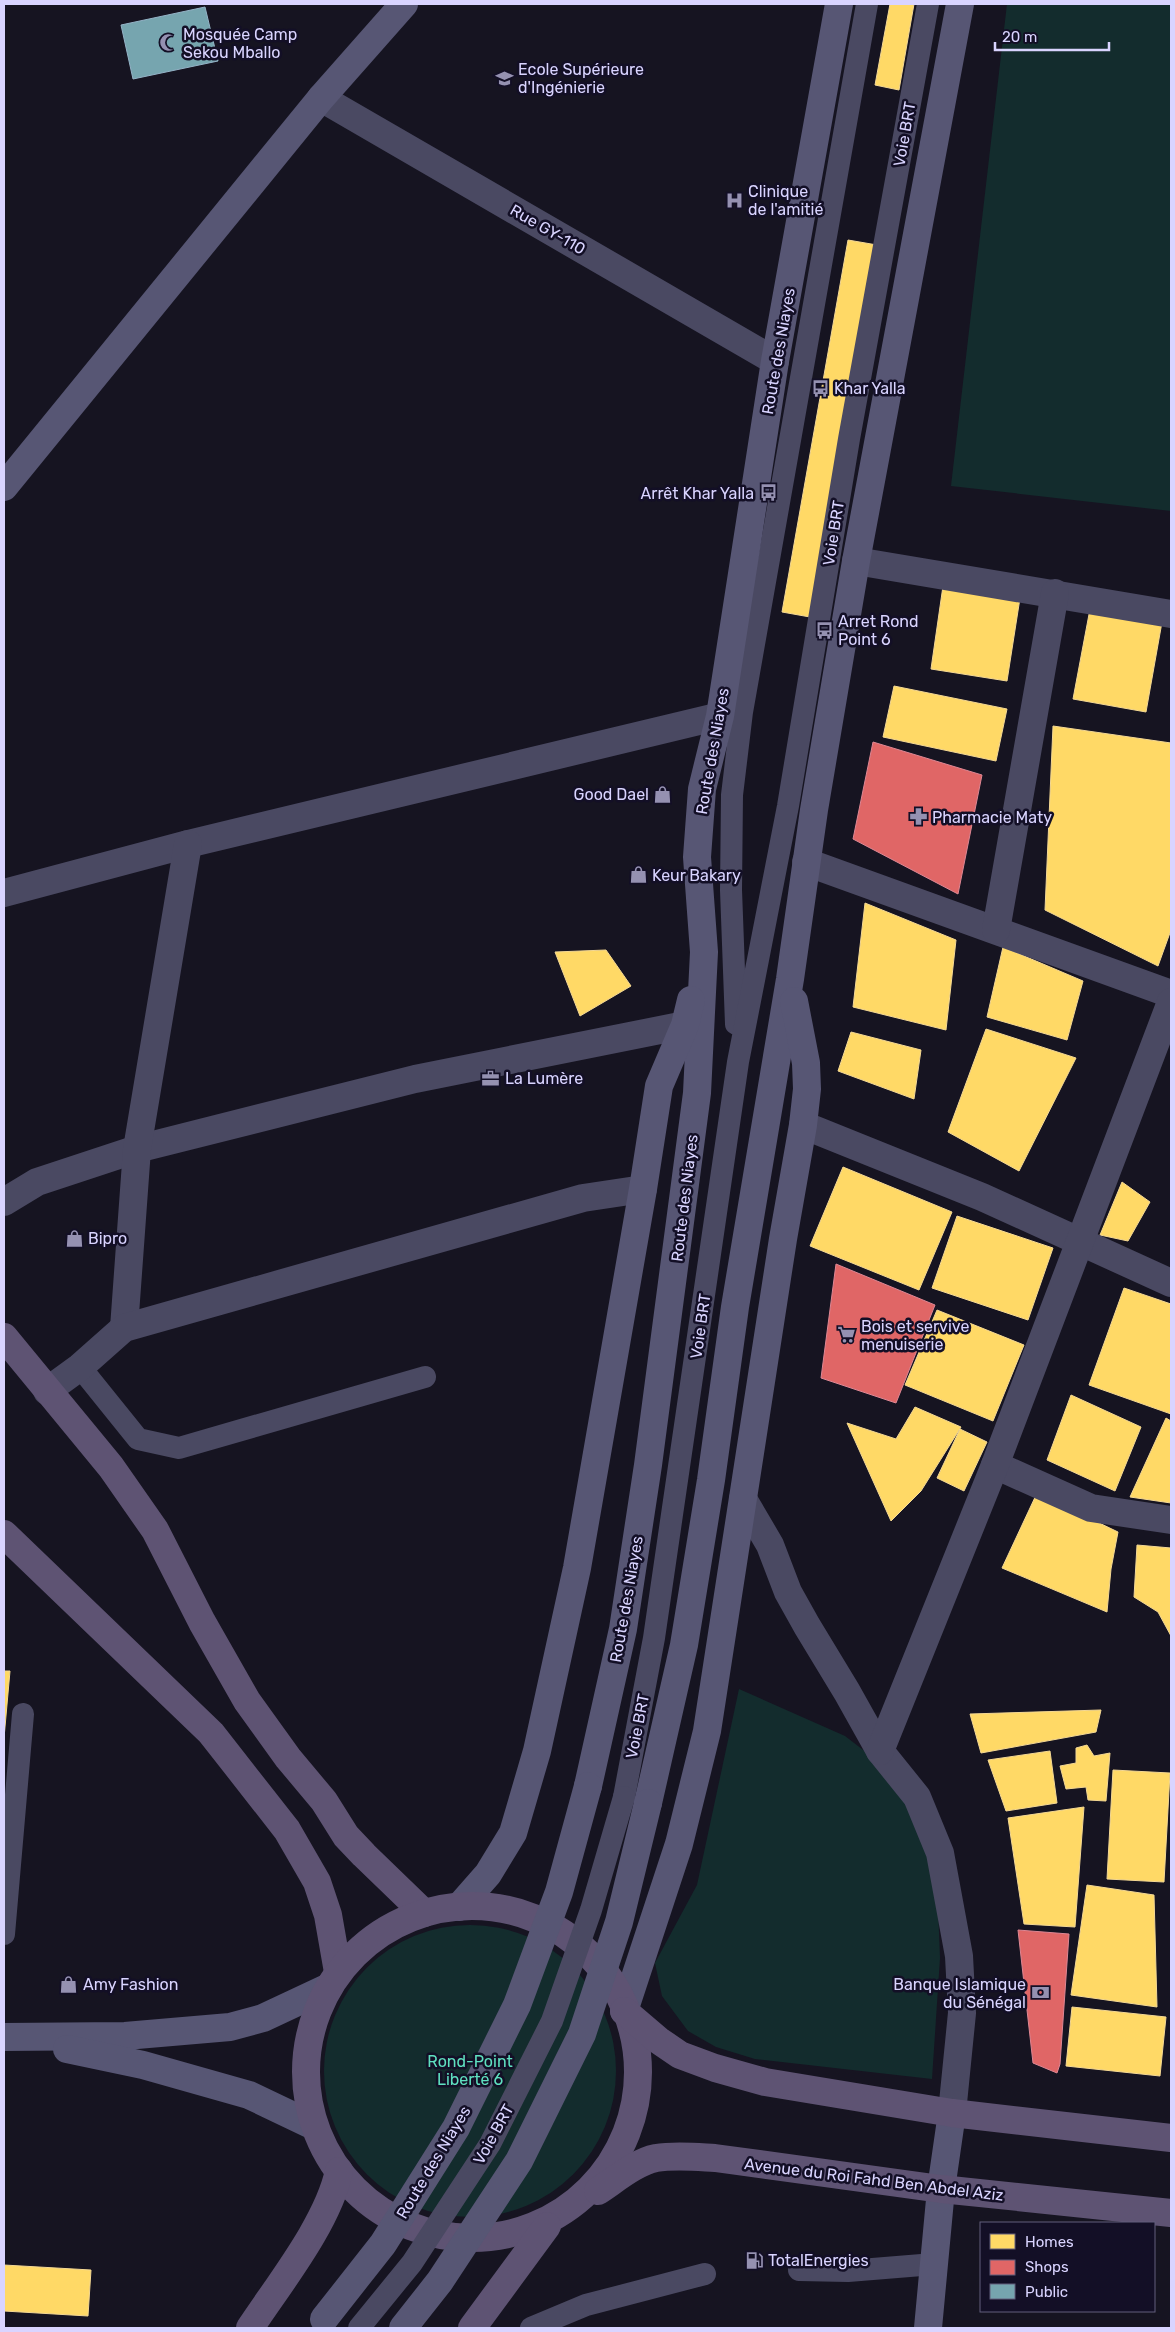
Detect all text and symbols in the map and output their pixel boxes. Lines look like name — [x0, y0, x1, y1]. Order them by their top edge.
scale bar — [995, 20, 1109, 52]
place label: Mosquée Camp Sekou Mballo — [183, 25, 297, 62]
text: 20 m — [1002, 28, 1037, 46]
mosque icon: Mosquée Camp Sekou Mballo — [159, 33, 179, 53]
place label: Ecole Supérieure d'Ingénierie — [518, 60, 644, 97]
school or university icon: Ecole Supérieure d'Ingénierie — [494, 68, 514, 88]
street label: Voie BRT — [889, 100, 920, 168]
place label: Clinique de l'amitié — [748, 182, 823, 219]
hospital icon: Clinique de l'amitié — [724, 190, 744, 210]
street label: Rue GY-110 — [507, 200, 589, 259]
street label: Route des Niayes — [758, 286, 799, 416]
bus stop icon: Khar Yalla — [810, 378, 830, 398]
place label: Khar Yalla — [834, 379, 906, 398]
bus stop icon: Arrêt Khar Yalla — [758, 483, 778, 503]
place label: Arrêt Khar Yalla — [641, 484, 754, 503]
street label: Voie BRT — [819, 499, 848, 567]
place label: Arret Rond Point 6 — [838, 612, 919, 649]
bus stop icon: Arret Rond Point 6 — [814, 620, 834, 640]
street label: Route des Niayes — [692, 686, 733, 816]
shop icon: Good Dael — [653, 784, 673, 804]
place label: Good Dael — [574, 785, 649, 804]
pharmacy icon: Pharmacie Maty — [908, 807, 928, 827]
place label: Pharmacie Maty — [932, 808, 1052, 827]
shop icon: Keur Bakary — [628, 865, 648, 885]
place label: Keur Bakary — [652, 866, 741, 885]
office icon: La Lumère — [481, 1068, 501, 1088]
place label: La Lumère — [505, 1069, 583, 1088]
street label: Route des Niayes — [667, 1133, 702, 1263]
shop icon: Bipro — [64, 1228, 84, 1248]
place label: Bipro — [88, 1229, 127, 1248]
street label: Voie BRT — [687, 1292, 714, 1360]
place label: Bois et servive menuiserie — [861, 1317, 969, 1354]
supermarket icon: Bois et servive menuiserie — [837, 1325, 857, 1345]
street label: Route des Niayes — [606, 1534, 647, 1664]
street label: Voie BRT — [622, 1692, 653, 1760]
shop icon: Amy Fashion — [59, 1974, 79, 1994]
place label: Amy Fashion — [83, 1975, 178, 1994]
place label: Banque Islamique du Sénégal — [893, 1975, 1026, 2012]
bank icon: Banque Islamique du Sénégal — [1030, 1983, 1050, 2003]
park label: Rond-Point Liberté 6 — [427, 2052, 513, 2089]
street label: Voie BRT — [469, 2101, 518, 2168]
street label: Route des Niayes — [392, 2102, 475, 2222]
street label: Avenue du Roi Fahd Ben Abdel Aziz — [743, 2154, 1005, 2205]
legend — [980, 2222, 1155, 2312]
text: Homes — [1025, 2233, 1074, 2251]
fuel station icon: TotalEnergies — [744, 2250, 764, 2270]
place label: TotalEnergies — [768, 2251, 869, 2270]
text: Shops — [1025, 2258, 1069, 2276]
text: Public — [1025, 2283, 1068, 2301]

